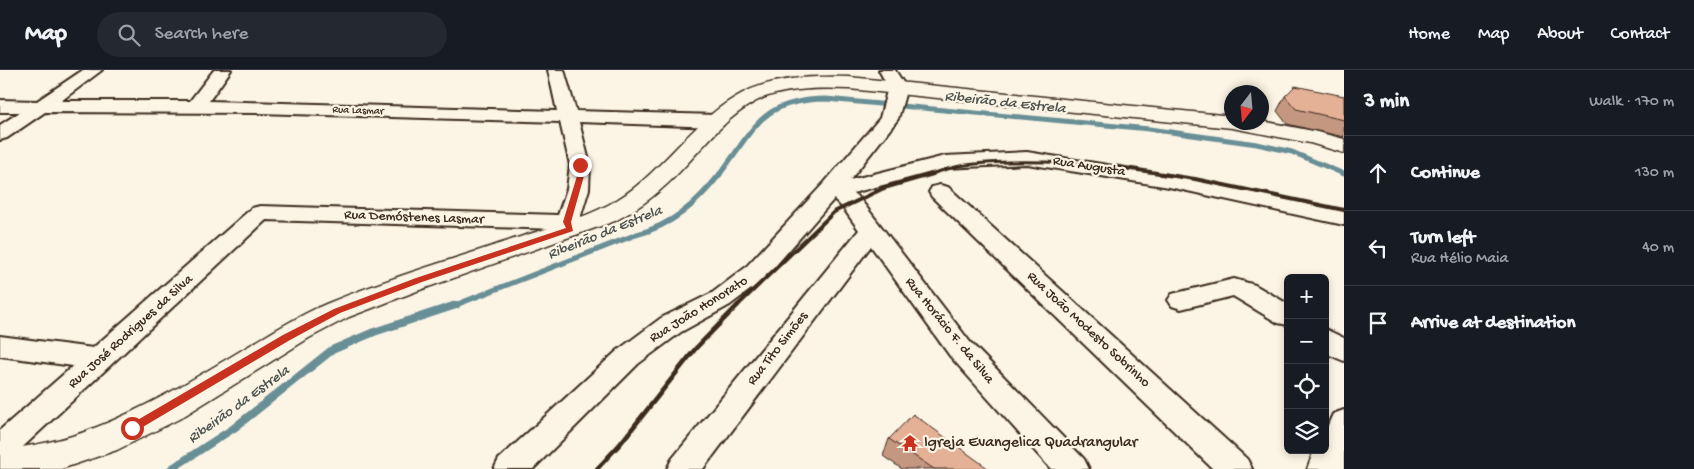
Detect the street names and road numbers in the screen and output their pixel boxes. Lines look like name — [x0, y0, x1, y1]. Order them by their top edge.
street label: Rua Lasmar — [332, 104, 385, 118]
street label: Rua Augusta — [1052, 153, 1128, 181]
street label: Rua Demóstenes Lasmar — [344, 207, 485, 229]
street label: Rua João Modesto Sobrinho — [1023, 268, 1153, 392]
street label: Rua José Rodrigues da Silva — [65, 271, 198, 393]
street label: Rua João Honorato — [647, 273, 751, 347]
street label: Rua Horácio F. da Silva — [901, 274, 998, 389]
street label: Rua Tito Simões — [744, 308, 813, 389]

